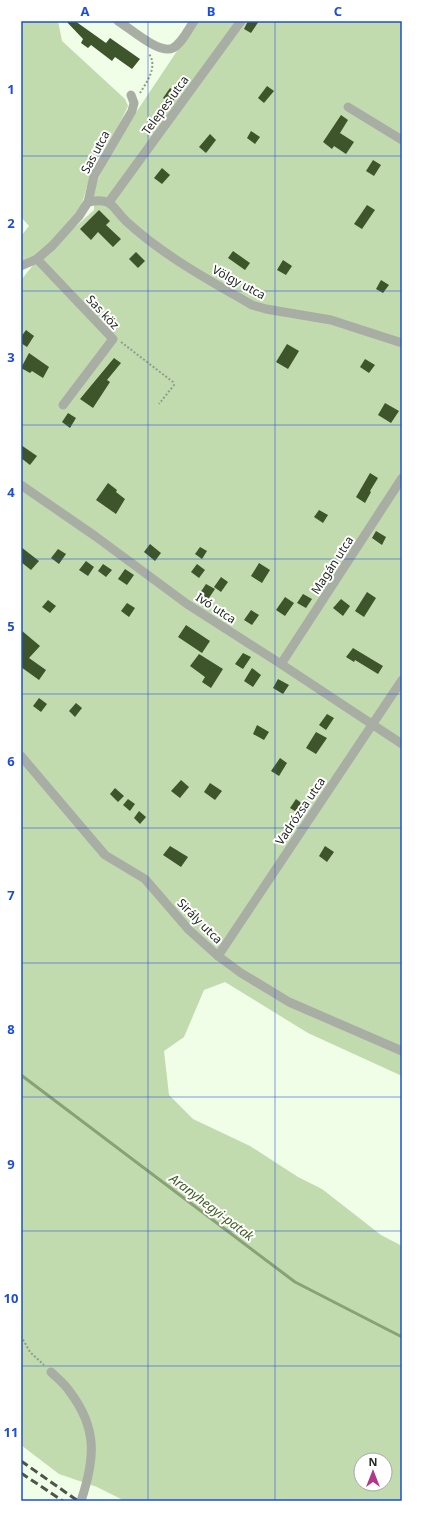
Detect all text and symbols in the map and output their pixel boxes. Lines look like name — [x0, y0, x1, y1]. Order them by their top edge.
text: A — [81, 2, 90, 20]
text: B — [207, 2, 215, 20]
text: C — [334, 2, 342, 20]
street label: Telepes utca — [138, 72, 192, 138]
text: 1 — [7, 80, 15, 98]
street label: Sas utca — [77, 128, 113, 176]
text: 2 — [7, 214, 15, 232]
street label: Völgy utca — [209, 261, 269, 303]
street label: Sas köz — [83, 291, 124, 333]
text: 3 — [7, 348, 15, 366]
text: 4 — [7, 483, 15, 501]
street label: Magán utca — [307, 532, 357, 598]
street label: Ivó utca — [193, 589, 239, 627]
text: 5 — [7, 617, 15, 635]
text: 6 — [7, 752, 15, 770]
street label: Vadrózsa utca — [271, 774, 329, 848]
text: 7 — [7, 886, 15, 904]
street label: Sirály utca — [174, 895, 226, 947]
text: 8 — [7, 1020, 15, 1038]
text: 9 — [7, 1155, 15, 1173]
water label: Aranyhegyi-patak — [165, 1169, 258, 1245]
text: 10 — [4, 1289, 18, 1307]
text: 11 — [4, 1423, 18, 1441]
north arrow — [353, 1452, 393, 1492]
text: N — [369, 1454, 377, 1469]

